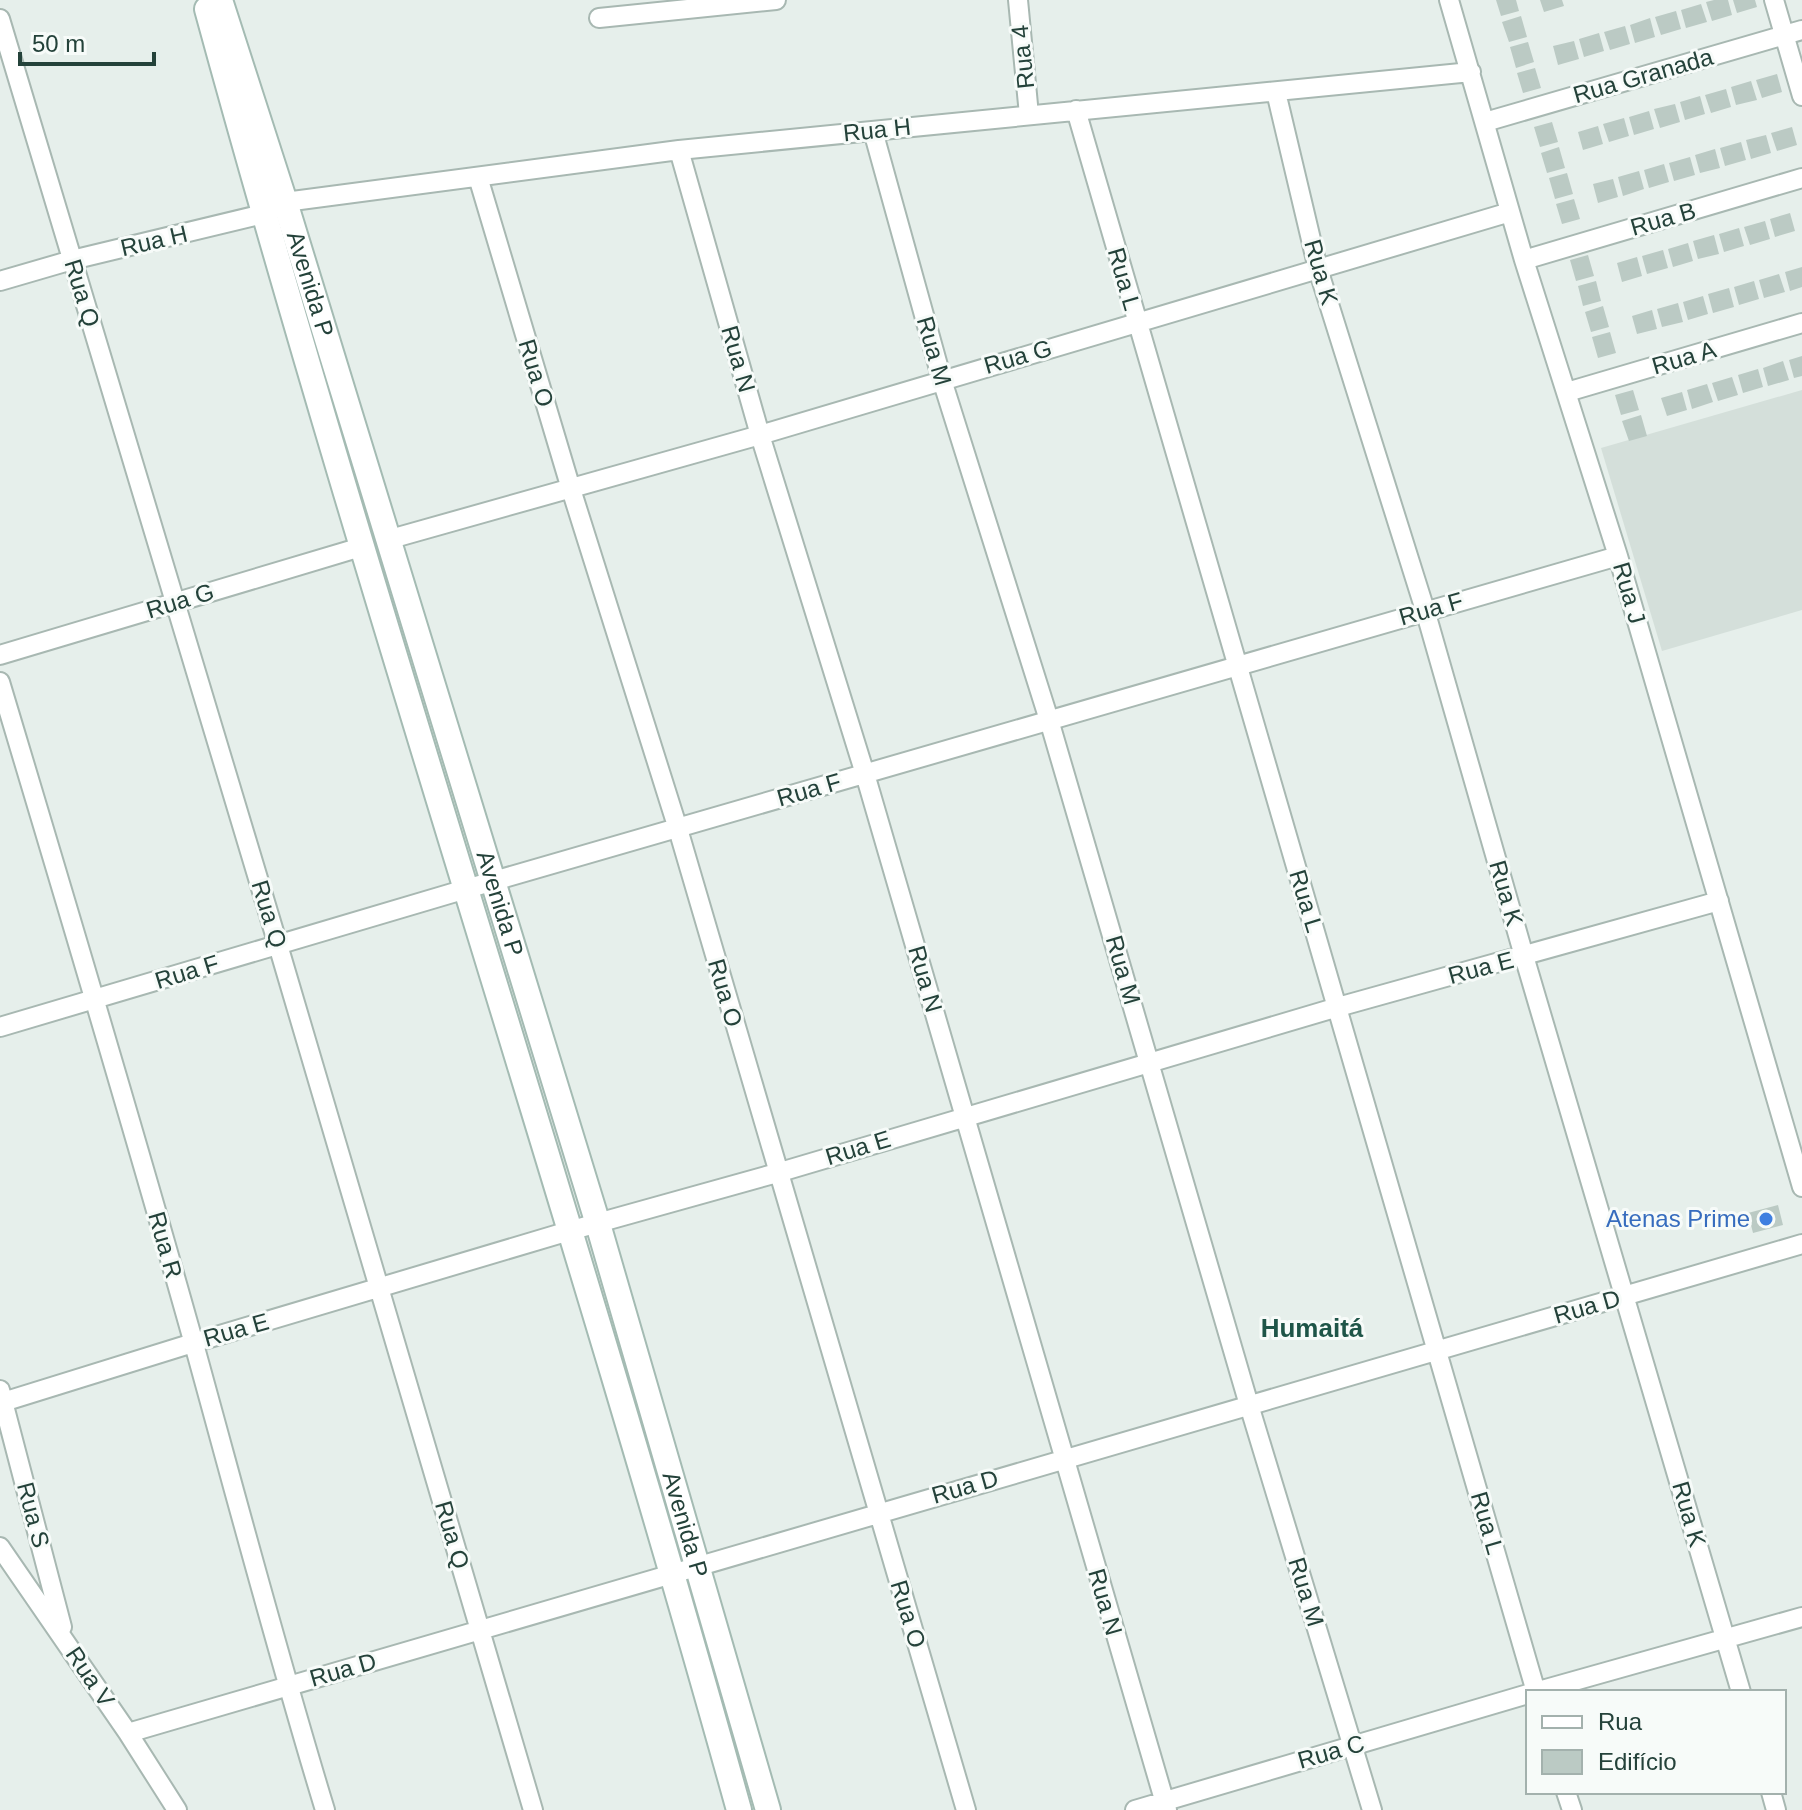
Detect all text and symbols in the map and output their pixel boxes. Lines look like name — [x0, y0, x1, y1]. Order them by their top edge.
scale bar — [20, 16, 154, 66]
street label: Rua 4 — [1006, 24, 1039, 90]
text: 50 m — [32, 30, 85, 57]
street label: Rua Granada — [1570, 43, 1716, 108]
street label: Rua H — [842, 113, 912, 146]
street label: Rua B — [1627, 196, 1699, 241]
street label: Rua H — [118, 220, 190, 261]
street label: Avenida P — [282, 228, 339, 340]
street label: Rua K — [1299, 236, 1344, 308]
street label: Rua L — [1103, 244, 1146, 313]
street label: Rua Q — [59, 256, 106, 330]
street label: Rua M — [912, 313, 957, 389]
street label: Rua N — [716, 322, 761, 395]
street label: Rua G — [981, 334, 1055, 379]
street label: Rua O — [513, 336, 560, 410]
street label: Rua A — [1649, 336, 1719, 380]
street label: Rua J — [1608, 559, 1651, 627]
street label: Rua G — [143, 577, 217, 624]
street label: Rua F — [1396, 587, 1466, 631]
street label: Rua F — [774, 768, 844, 812]
street label: Avenida P — [471, 847, 529, 960]
street label: Rua K — [1484, 857, 1529, 929]
street label: Rua L — [1284, 866, 1329, 935]
street label: Rua Q — [246, 877, 293, 951]
street label: Rua M — [1101, 932, 1146, 1008]
street label: Rua N — [903, 942, 948, 1015]
street label: Rua E — [1445, 946, 1517, 989]
street label: Rua F — [152, 949, 222, 994]
street label: Rua O — [703, 956, 748, 1030]
street label: Rua E — [822, 1125, 894, 1170]
place label: Atenas Prime — [1606, 1205, 1750, 1232]
street label: Rua R — [143, 1208, 188, 1281]
marker: Atenas Prime — [1757, 1210, 1775, 1228]
street label: Rua D — [1550, 1284, 1623, 1329]
street label: Rua E — [200, 1307, 272, 1352]
district label: Humaitá — [1261, 1313, 1364, 1343]
street label: Rua D — [928, 1464, 1001, 1509]
street label: Avenida P — [658, 1468, 714, 1581]
street label: Rua K — [1667, 1478, 1712, 1550]
street label: Rua S — [12, 1479, 55, 1551]
street label: Rua L — [1466, 1488, 1509, 1557]
street label: Rua Q — [430, 1498, 475, 1572]
street label: Rua M — [1283, 1554, 1330, 1630]
street label: Rua N — [1083, 1565, 1128, 1638]
street label: Rua O — [885, 1577, 932, 1651]
street label: Rua V — [61, 1642, 120, 1712]
street label: Rua D — [306, 1647, 379, 1692]
legend — [1526, 1690, 1786, 1794]
text: Rua — [1598, 1708, 1643, 1735]
street label: Rua C — [1294, 1729, 1367, 1774]
text: Edifício — [1598, 1748, 1677, 1775]

